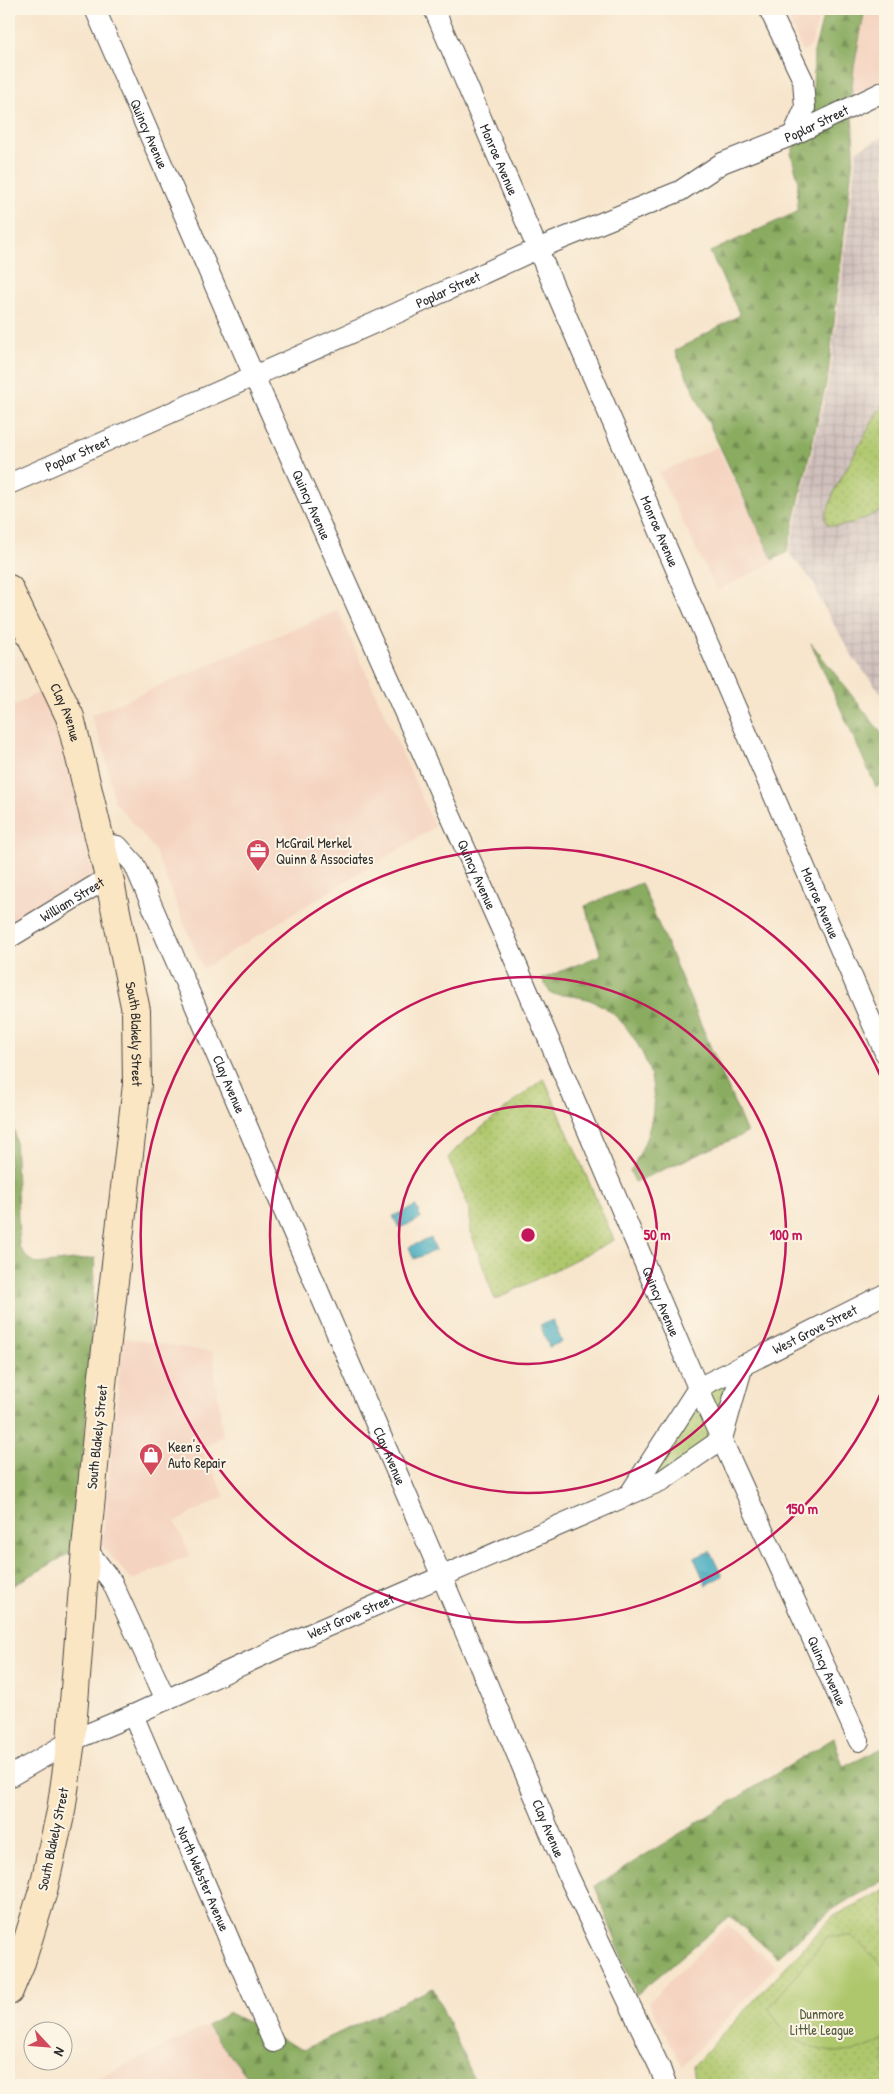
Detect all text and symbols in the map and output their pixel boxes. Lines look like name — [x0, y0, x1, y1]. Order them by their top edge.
street label: Quincy Avenue — [126, 96, 173, 172]
street label: Poplar Street — [781, 100, 852, 146]
street label: Monroe Avenue — [476, 121, 523, 198]
street label: Poplar Street — [412, 266, 483, 312]
street label: Poplar Street — [42, 431, 113, 476]
street label: Quincy Avenue — [288, 467, 336, 543]
street label: Monroe Avenue — [636, 493, 684, 570]
street label: Clay Avenue — [46, 680, 86, 744]
place label: McGrail Merkel Quinn & Associates — [276, 833, 374, 868]
street label: Quincy Avenue — [453, 836, 501, 913]
office icon: McGrail Merkel Quinn & Associates — [245, 838, 271, 872]
street label: Monroe Avenue — [797, 864, 845, 942]
street label: William Street — [36, 872, 108, 926]
street label: South Blakely Street — [121, 980, 147, 1087]
street label: Clay Avenue — [209, 1052, 251, 1116]
text: 50 m — [644, 1224, 670, 1245]
text: 100 m — [770, 1224, 802, 1245]
centre of rings — [519, 1226, 537, 1244]
street label: Quincy Avenue — [638, 1263, 685, 1340]
street label: West Grove Street — [769, 1300, 860, 1358]
street label: South Blakely Street — [82, 1384, 112, 1490]
street label: Clay Avenue — [369, 1424, 411, 1488]
place label: Keen's Auto Repair — [168, 1437, 227, 1473]
shop icon: Keen's Auto Repair — [138, 1442, 164, 1476]
text: 150 m — [786, 1498, 818, 1519]
street label: West Grove Street — [304, 1588, 397, 1643]
street label: Quincy Avenue — [803, 1633, 852, 1709]
street label: South Blakely Street — [32, 1786, 74, 1892]
street label: Clay Avenue — [528, 1796, 570, 1861]
street label: North Webster Avenue — [173, 1823, 235, 1934]
park label: Dunmore Little League — [790, 2004, 855, 2040]
north arrow — [22, 2022, 72, 2072]
text: N — [50, 2044, 70, 2060]

